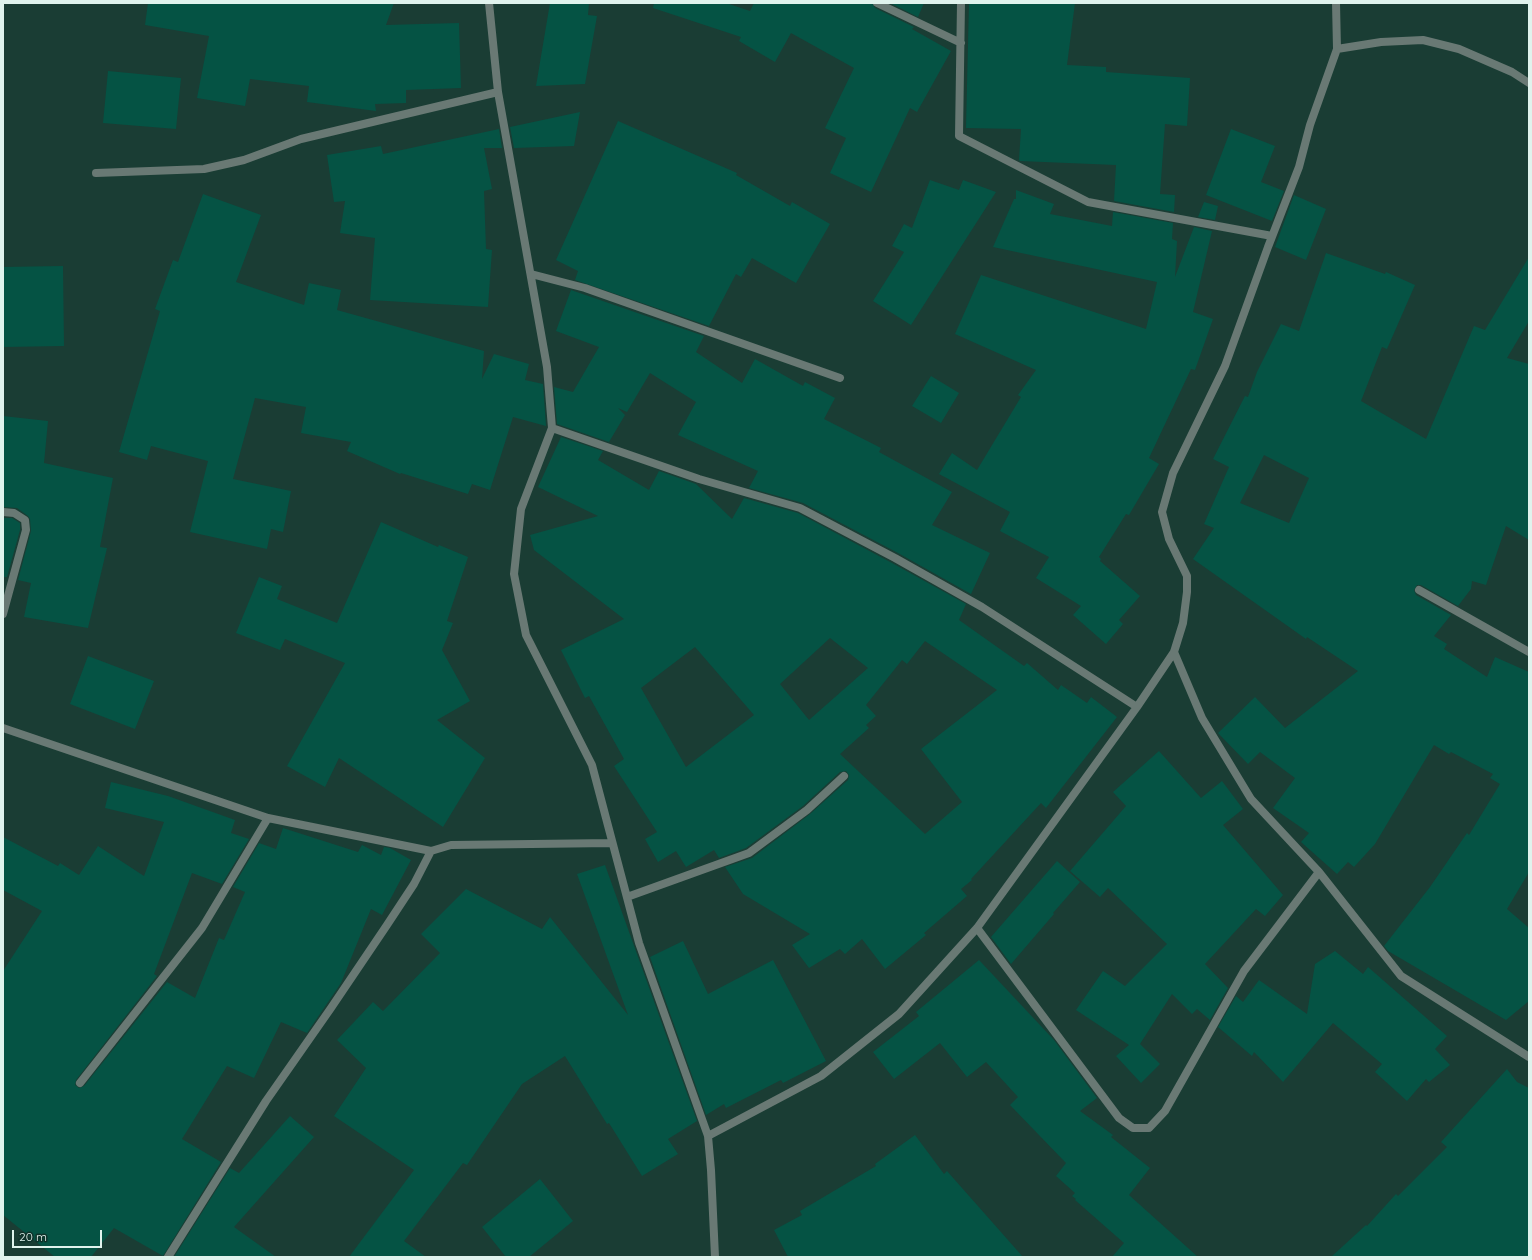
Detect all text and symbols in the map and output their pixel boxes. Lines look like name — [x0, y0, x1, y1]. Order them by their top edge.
scale bar — [14, 1222, 104, 1248]
text: 20 m — [19, 1229, 47, 1244]

